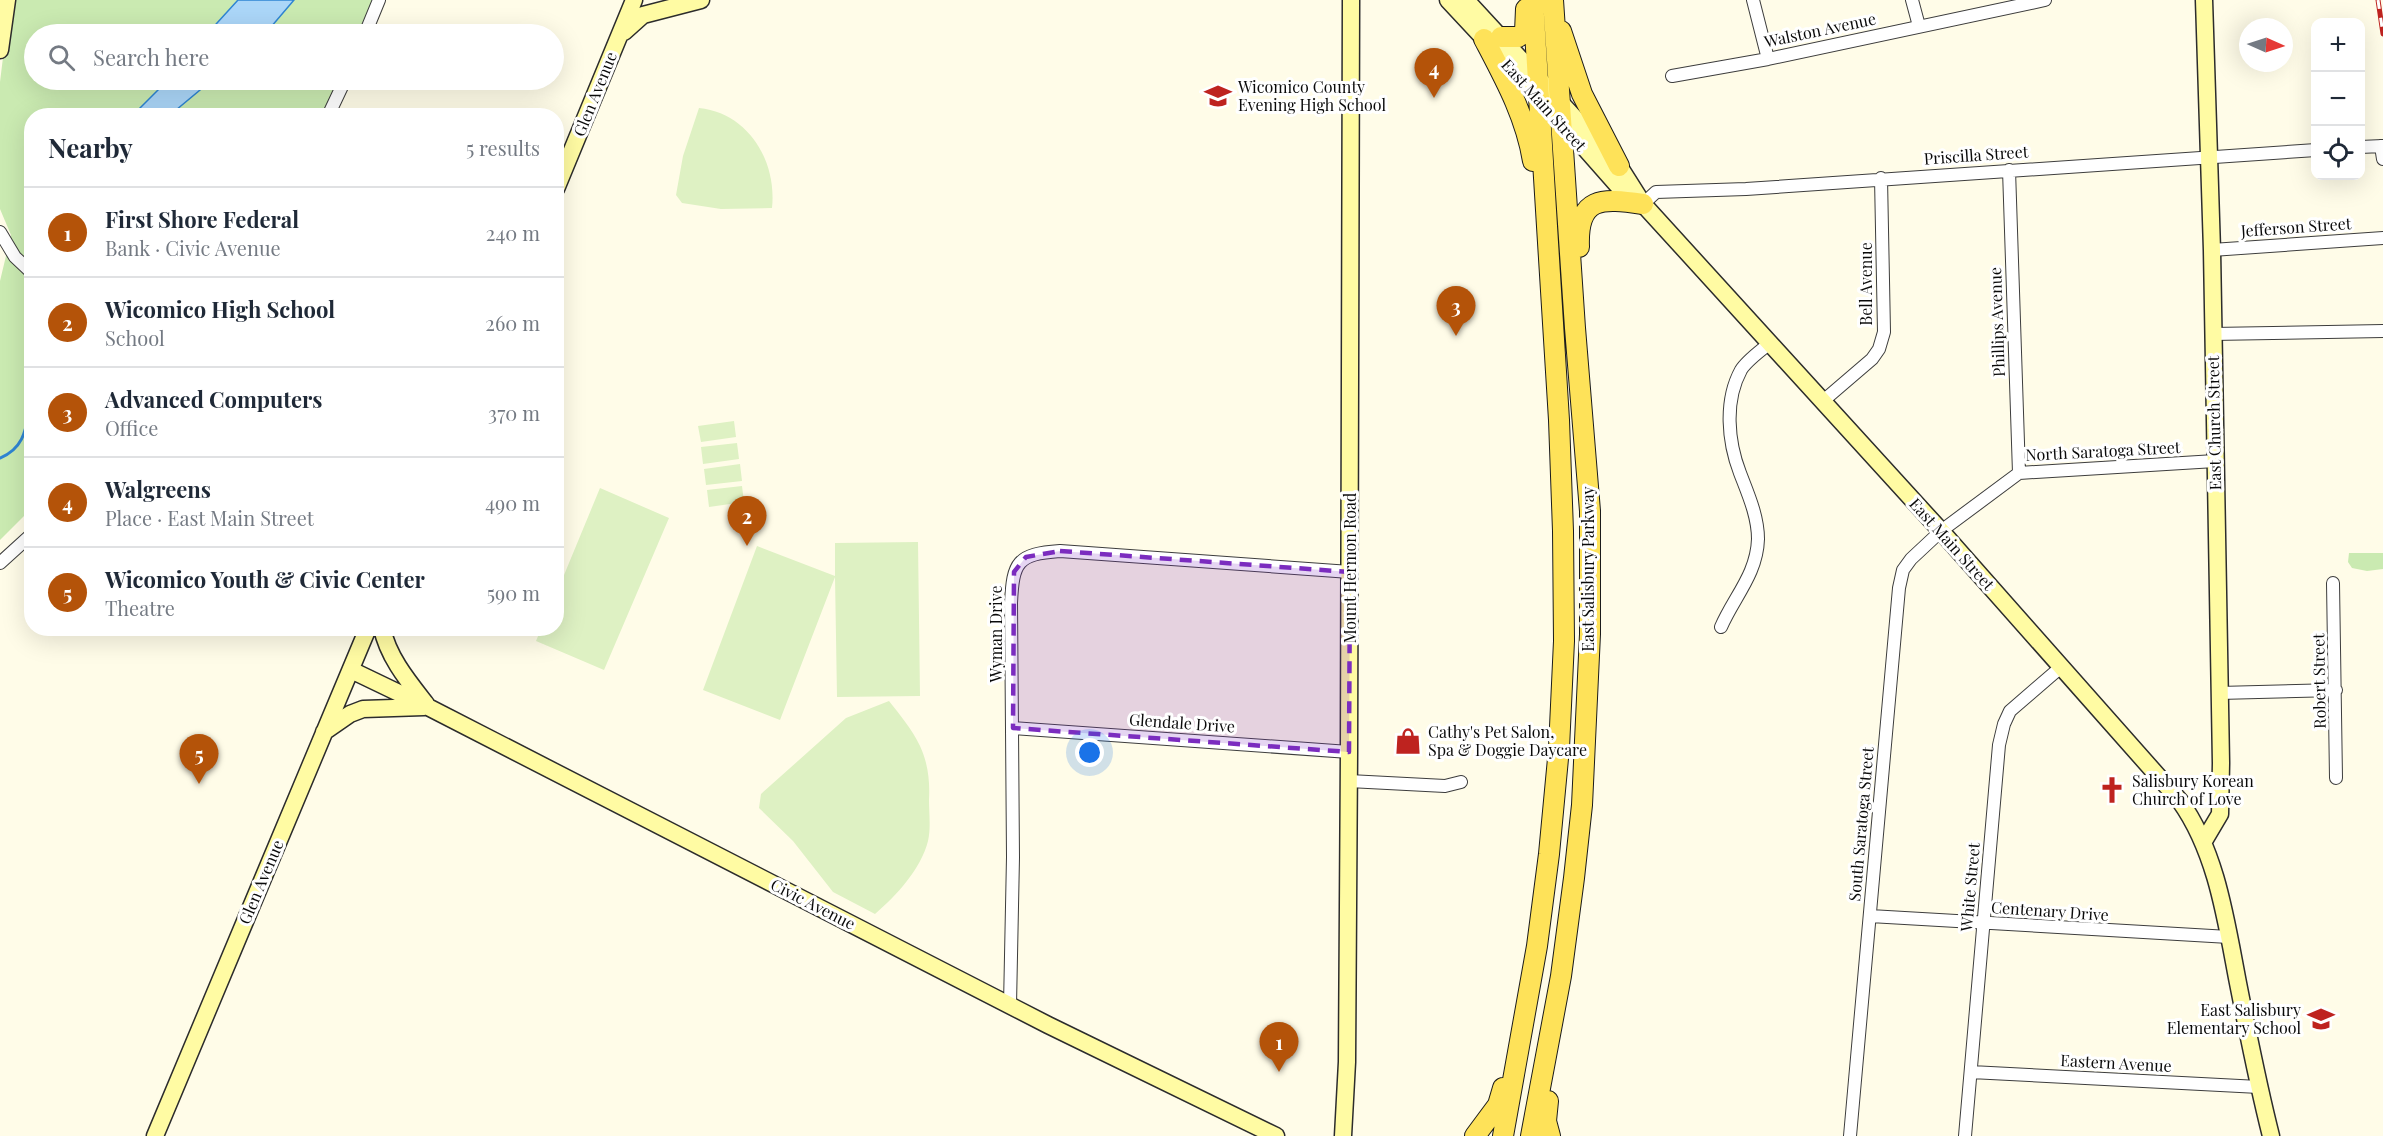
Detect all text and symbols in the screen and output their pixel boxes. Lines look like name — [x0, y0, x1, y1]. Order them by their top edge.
street label: Walston Avenue — [1761, 7, 1878, 52]
north arrow — [2239, 18, 2293, 72]
map controls — [2311, 18, 2365, 180]
button: + — [2311, 18, 2365, 72]
search box — [24, 24, 564, 90]
icon: search — [45, 41, 78, 74]
text: Search here — [93, 42, 209, 72]
street label: Glen Avenue — [568, 48, 621, 139]
pin: 4 — [1414, 48, 1454, 98]
street label: East Main Street — [1497, 54, 1592, 156]
button: − — [2311, 72, 2365, 126]
place label: Wicomico County Evening High School — [1237, 76, 1386, 115]
school or university icon: Wicomico County Evening High School — [1203, 81, 1233, 111]
button: locate — [2311, 126, 2365, 180]
text: Nearby — [48, 130, 133, 165]
text: 5 results — [466, 134, 540, 161]
street label: Priscilla Street — [1923, 140, 2029, 169]
text: First Shore Federal — [105, 204, 299, 234]
street label: Jefferson Street — [2239, 212, 2352, 241]
text: 1 — [64, 219, 71, 246]
text: 240 m — [486, 219, 540, 246]
text: Bank · Civic Avenue — [105, 234, 281, 261]
street label: Bell Avenue — [1855, 242, 1876, 326]
street label: Phillips Avenue — [1984, 267, 2009, 377]
pin: 3 — [1436, 286, 1476, 336]
text: Wicomico High School — [105, 294, 335, 324]
text: 2 — [62, 309, 73, 336]
text: 260 m — [485, 309, 540, 336]
text: School — [105, 324, 165, 351]
street label: East Church Street — [2202, 355, 2225, 491]
text: Advanced Computers — [105, 384, 322, 414]
text: 3 — [63, 399, 72, 426]
text: 370 m — [488, 399, 540, 426]
text: Office — [105, 414, 158, 441]
street label: North Saratoga Street — [2025, 436, 2181, 465]
text: Walgreens — [105, 474, 211, 504]
street label: East Salisbury Parkway — [1577, 486, 1598, 652]
text: 4 — [62, 489, 73, 516]
text: 490 m — [485, 489, 540, 516]
street label: Mount Hermon Road — [1339, 493, 1360, 643]
street label: East Main Street — [1905, 493, 2000, 595]
pin: 2 — [728, 496, 766, 546]
text: Place · East Main Street — [105, 504, 314, 531]
text: Wicomico Youth & Civic Center — [105, 564, 425, 594]
text: 5 — [63, 579, 72, 606]
text: 590 m — [487, 579, 540, 606]
street label: Wyman Drive — [985, 585, 1006, 684]
text: Theatre — [105, 594, 175, 621]
street label: Robert Street — [2307, 633, 2330, 729]
street label: Glendale Drive — [1128, 708, 1236, 737]
place label: Cathy's Pet Salon, Spa & Doggie Daycare — [1428, 721, 1587, 760]
shop icon: Cathy's Pet Salon, Spa & Doggie Daycare — [1393, 726, 1423, 756]
pin: 5 — [180, 734, 218, 784]
your location — [1075, 738, 1104, 767]
street label: South Saratoga Street — [1843, 746, 1878, 902]
place label: Salisbury Korean Church of Love — [2132, 770, 2254, 809]
church icon: Salisbury Korean Church of Love — [2097, 775, 2127, 805]
street label: Glen Avenue — [233, 837, 288, 927]
street label: White Street — [1955, 841, 1984, 933]
street label: Civic Avenue — [767, 873, 859, 934]
street label: Centenary Drive — [1991, 896, 2110, 925]
place label: East Salisbury Elementary School — [2167, 999, 2301, 1038]
school or university icon: East Salisbury Elementary School — [2306, 1004, 2336, 1034]
pin: 1 — [1260, 1022, 1298, 1072]
street label: Eastern Avenue — [2060, 1049, 2172, 1076]

